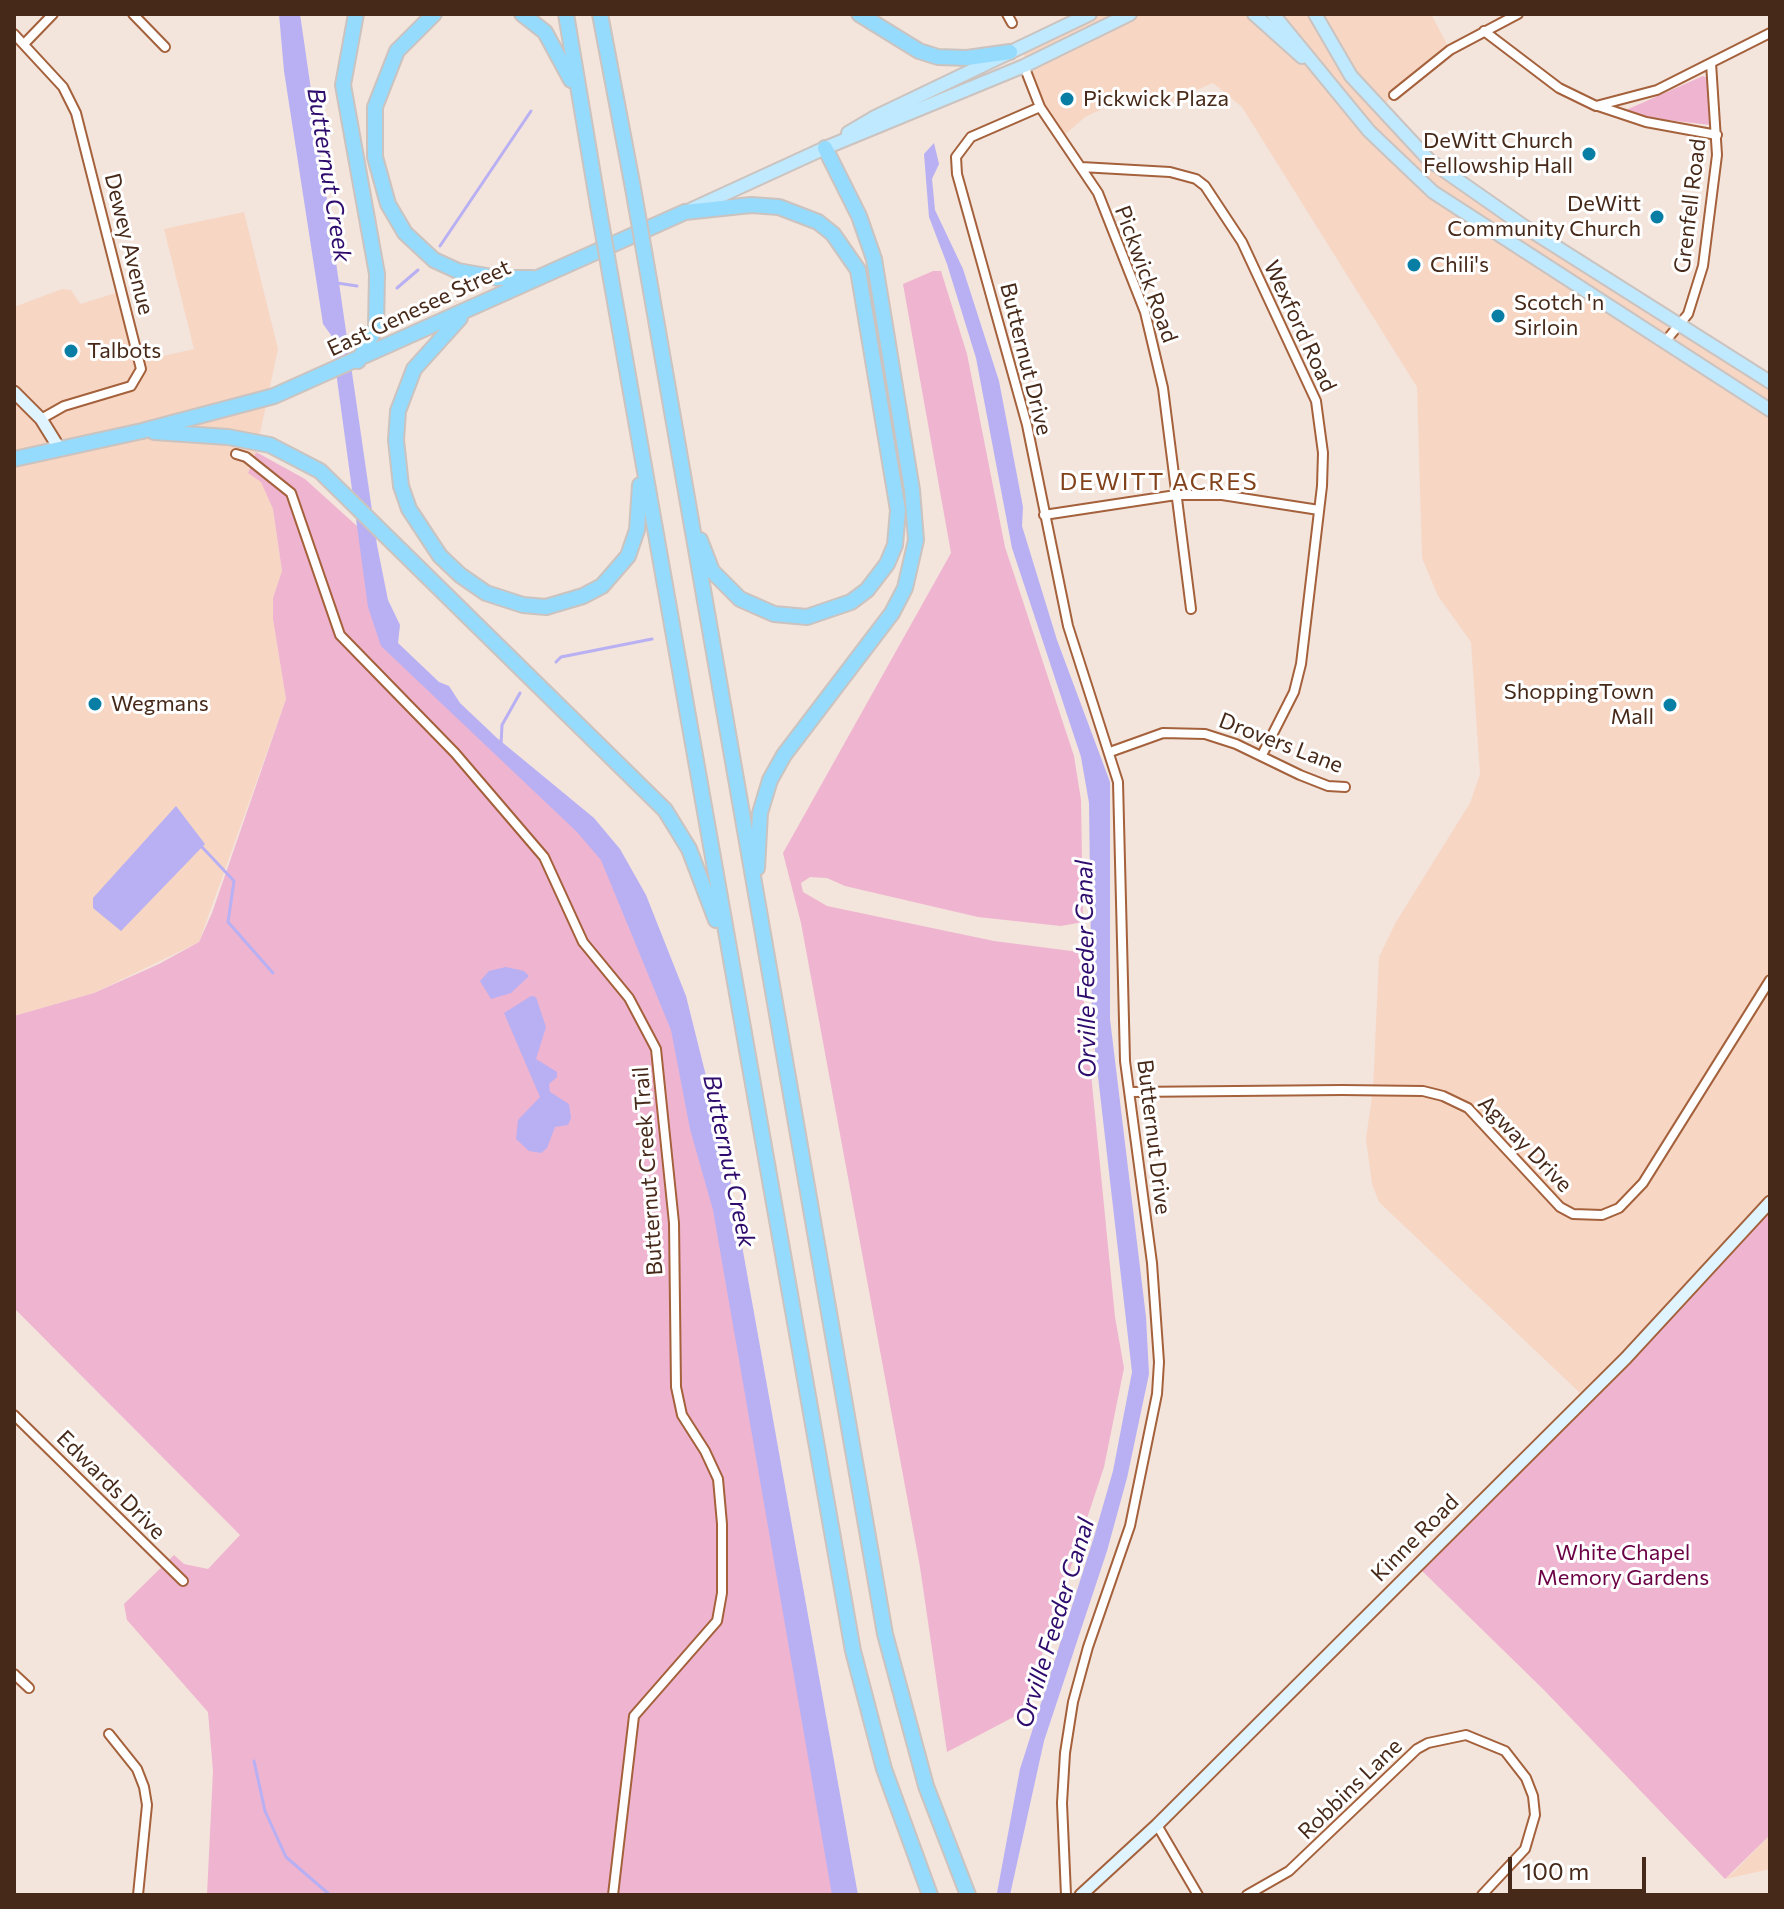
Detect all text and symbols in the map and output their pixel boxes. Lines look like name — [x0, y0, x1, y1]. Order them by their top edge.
water label: Butternut Creek — [301, 86, 357, 264]
place label: Pickwick Plaza — [1083, 86, 1229, 112]
marker: Pickwick Plaza — [1058, 90, 1076, 108]
place label: DeWitt Church Fellowship Hall — [1423, 128, 1573, 180]
street label: Grenfell Road — [1669, 137, 1711, 275]
marker: DeWitt Church Fellowship Hall — [1580, 145, 1598, 163]
street label: Dewey Avenue — [99, 170, 159, 318]
place label: DeWitt Community Church — [1447, 191, 1641, 242]
street label: Pickwick Road — [1109, 202, 1183, 346]
marker: DeWitt Community Church — [1648, 208, 1666, 226]
place label: Chili's — [1430, 252, 1489, 278]
street label: East Genesee Street — [323, 254, 515, 362]
street label: Wexford Road — [1258, 256, 1342, 396]
marker: Chili's — [1405, 256, 1423, 274]
street label: Butternut Drive — [994, 280, 1058, 438]
place label: Scotch 'n Sirloin — [1514, 290, 1604, 342]
marker: Scotch 'n Sirloin — [1489, 307, 1507, 325]
place label: Talbots — [87, 338, 161, 364]
marker: Talbots — [62, 342, 80, 360]
district label: DEWITT ACRES — [1059, 468, 1259, 496]
place label: ShoppingTown Mall — [1504, 679, 1654, 730]
place label: Wegmans — [111, 691, 209, 717]
marker: Wegmans — [86, 695, 104, 713]
marker: ShoppingTown Mall — [1661, 696, 1679, 714]
street label: Drovers Lane — [1215, 707, 1347, 779]
water label: Orville Feeder Canal — [1070, 860, 1102, 1078]
street label: Butternut Drive — [1131, 1058, 1177, 1216]
street label: Butternut Creek Trail — [628, 1066, 668, 1276]
water label: Butternut Creek — [697, 1072, 761, 1250]
street label: Agway Drive — [1472, 1090, 1578, 1198]
street label: Edwards Drive — [51, 1425, 171, 1545]
street label: Kinne Road — [1366, 1489, 1464, 1587]
water label: Orville Feeder Canal — [1009, 1515, 1101, 1731]
park label: White Chapel Memory Gardens — [1537, 1540, 1709, 1592]
street label: Robbins Lane — [1293, 1733, 1407, 1845]
scale bar — [1512, 1841, 1650, 1891]
text: 100 m — [1522, 1856, 1589, 1885]

